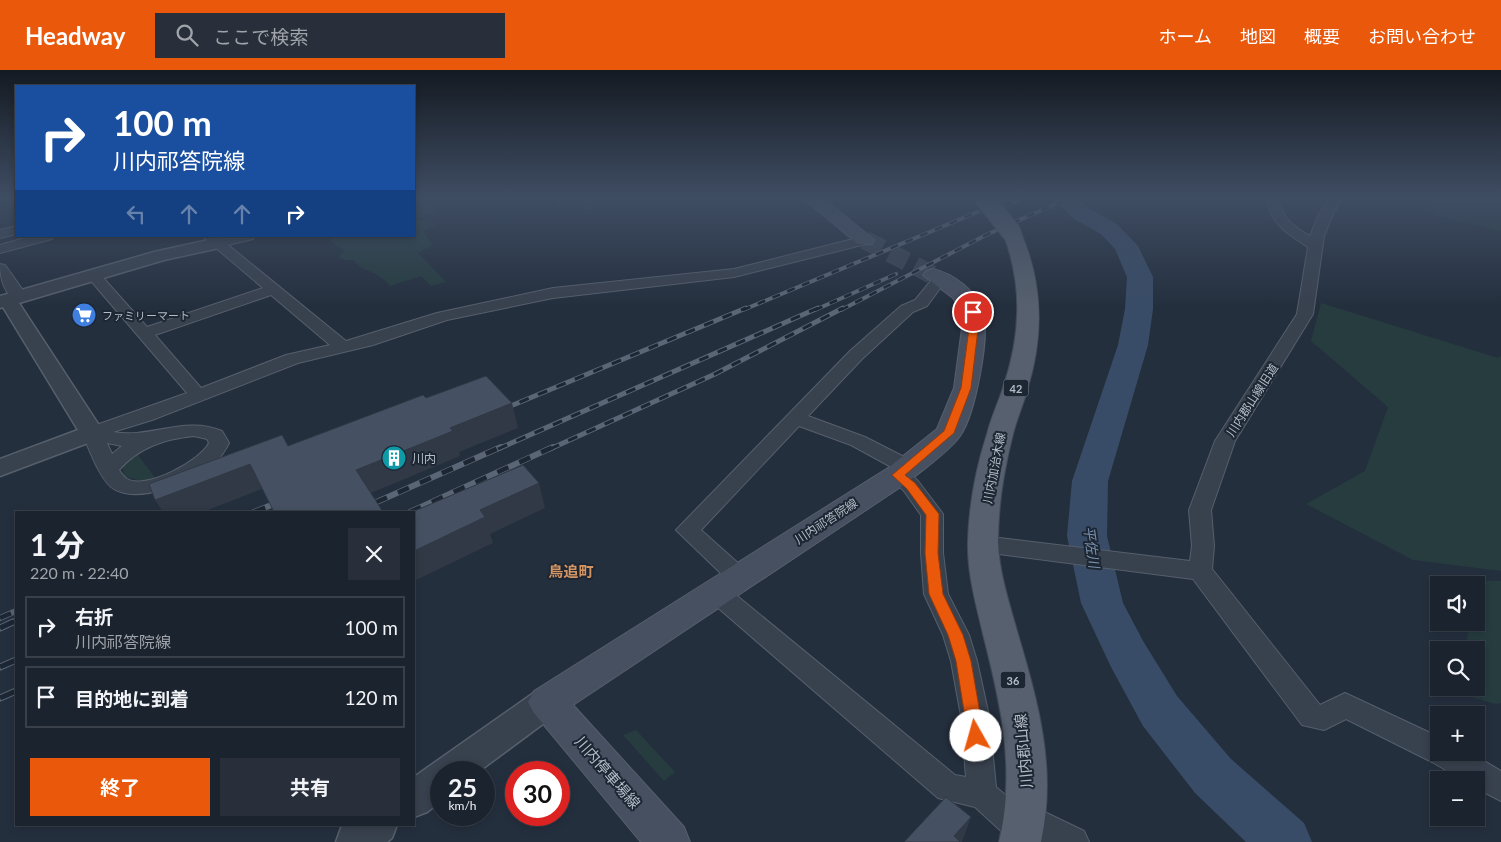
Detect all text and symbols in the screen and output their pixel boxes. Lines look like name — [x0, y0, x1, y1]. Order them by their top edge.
search box — [155, 13, 505, 58]
text: Headway — [25, 21, 125, 50]
icon: search — [173, 21, 201, 49]
text: ここで検索 — [213, 25, 308, 48]
text: ホーム — [1159, 25, 1212, 47]
text: 地図 — [1240, 25, 1276, 47]
text: 概要 — [1304, 25, 1340, 47]
text: お問い合わせ — [1368, 25, 1476, 47]
text: 100 m — [113, 101, 212, 143]
icon: right — [30, 105, 95, 170]
text: 川内祁答院線 — [113, 147, 245, 174]
icon: left — [122, 200, 150, 228]
icon: ahead — [175, 200, 203, 228]
icon: ahead — [228, 200, 256, 228]
icon: right — [281, 200, 309, 228]
pin — [952, 291, 994, 333]
icon: arrive — [959, 298, 987, 326]
supermarket icon: ファミリーマート — [71, 302, 97, 328]
place label: ファミリーマート — [102, 309, 190, 322]
street label: 川内郡山線旧道 — [1223, 361, 1281, 439]
road number: 42 — [1004, 380, 1028, 396]
street label: 川内加治木線 — [980, 431, 1008, 505]
building icon: 川内 — [381, 445, 407, 471]
place label: 川内 — [412, 451, 436, 466]
street label: 川内祁答院線 — [792, 495, 860, 547]
water label: 平佐川 — [1081, 525, 1104, 571]
text: 1 分 — [30, 526, 85, 562]
button: close — [348, 528, 400, 580]
district label: 鳥追町 — [548, 562, 594, 580]
text: 220 m · 22:40 — [30, 563, 129, 582]
map controls — [1430, 576, 1485, 826]
button: sound — [1430, 576, 1485, 631]
text: 右折 — [75, 605, 113, 628]
icon: right — [32, 613, 60, 641]
text: 100 m — [344, 616, 398, 639]
text: 川内祁答院線 — [75, 632, 171, 651]
button: search — [1430, 641, 1485, 696]
road number: 36 — [1000, 672, 1026, 688]
icon: arrive — [32, 683, 60, 711]
text: 120 m — [344, 686, 398, 709]
text: 目的地に到着 — [75, 687, 189, 710]
button: + — [1430, 706, 1485, 761]
position arrow — [949, 709, 1001, 761]
street label: 川内郡山線 — [1011, 713, 1035, 789]
street label: 川内停車場線 — [572, 732, 644, 812]
button: 終了 — [30, 758, 210, 816]
button: 共有 — [220, 758, 400, 816]
speed limit sign: 30 — [505, 761, 570, 826]
button: − — [1430, 771, 1485, 826]
text: 25 — [448, 772, 477, 802]
text: km/h — [448, 798, 477, 813]

